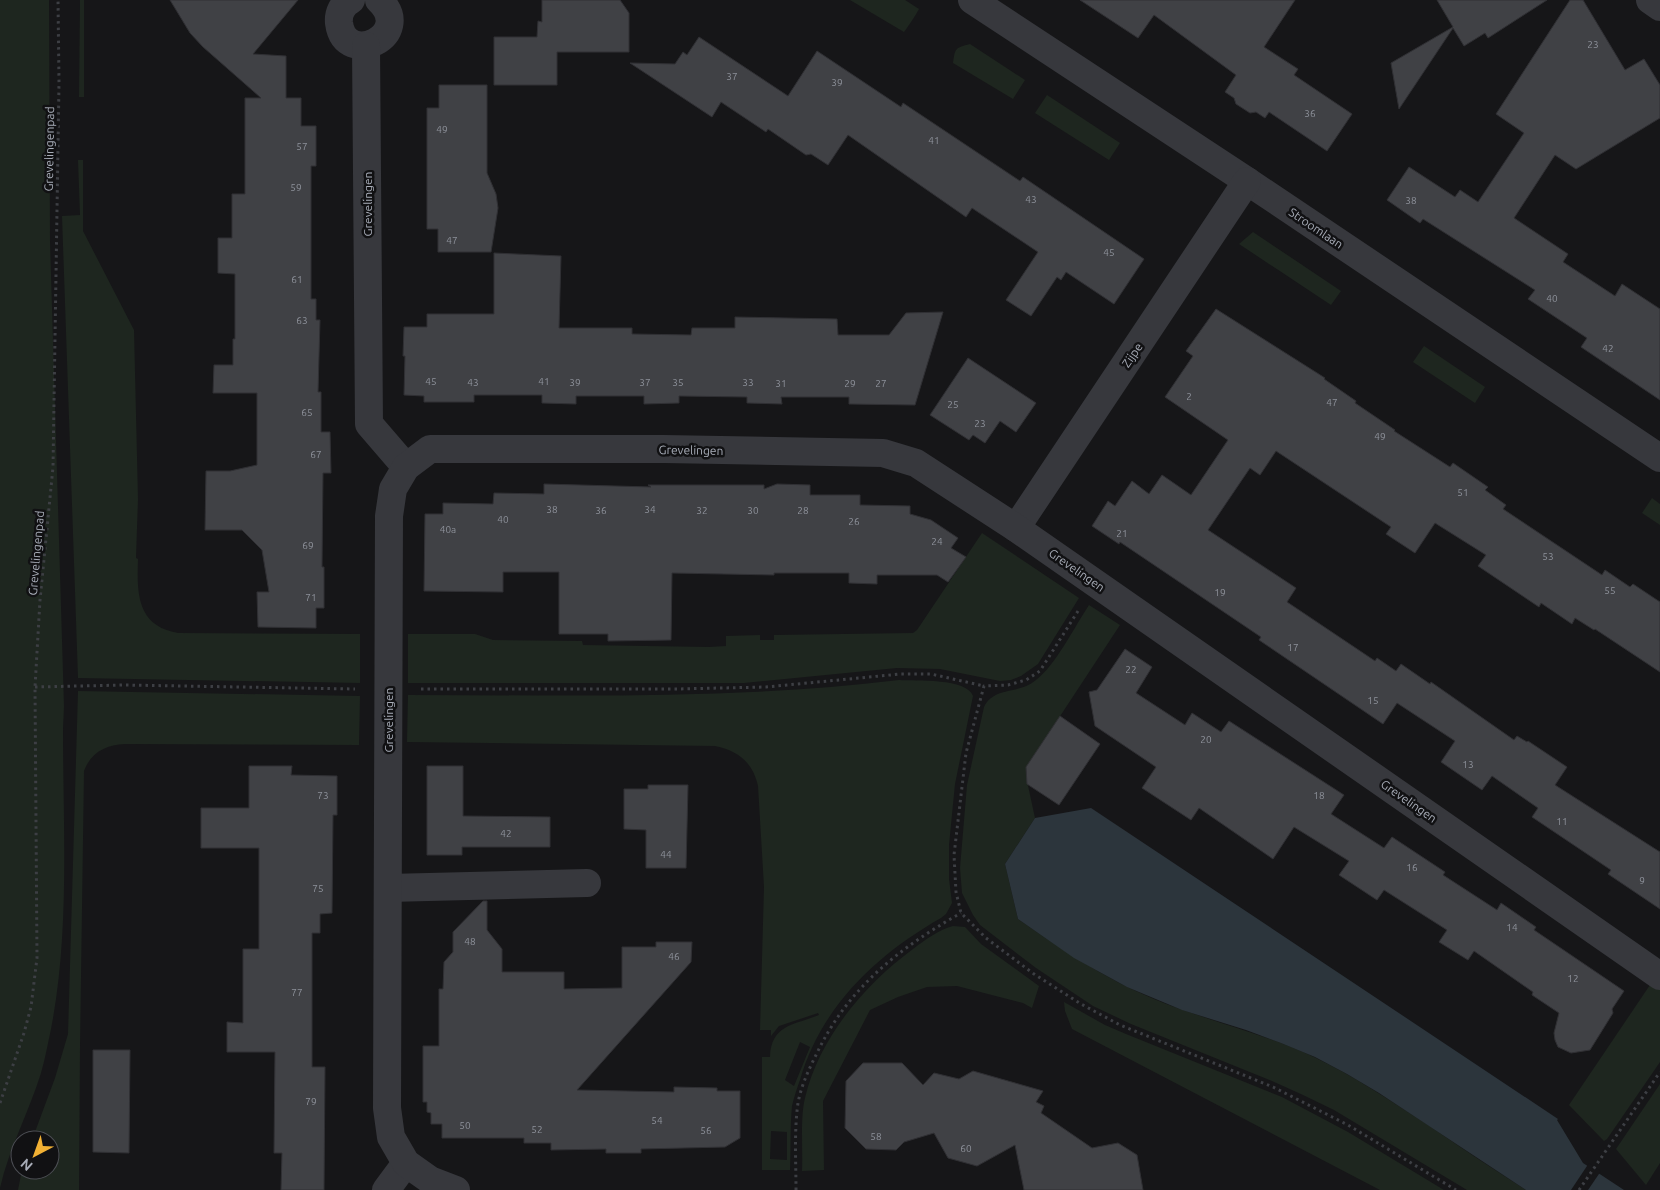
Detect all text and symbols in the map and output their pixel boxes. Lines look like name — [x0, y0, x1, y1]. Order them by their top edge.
house number: 23 — [1587, 39, 1599, 50]
house number: 37 — [726, 71, 738, 82]
house number: 39 — [831, 77, 843, 88]
street label: Grevelingenpad — [42, 106, 56, 192]
house number: 36 — [1304, 108, 1316, 119]
house number: 49 — [436, 124, 448, 135]
house number: 41 — [928, 135, 940, 146]
house number: 57 — [296, 141, 308, 152]
street label: Grevelingen — [361, 172, 374, 236]
house number: 59 — [290, 182, 302, 193]
house number: 43 — [1025, 194, 1037, 205]
house number: 38 — [1405, 195, 1417, 206]
street label: Stroomlaan — [1287, 205, 1345, 251]
house number: 47 — [446, 235, 458, 246]
house number: 45 — [1103, 247, 1115, 258]
house number: 61 — [291, 274, 303, 285]
house number: 40 — [1546, 293, 1558, 304]
house number: 63 — [296, 315, 308, 326]
street label: Zijpe — [1119, 340, 1145, 370]
house number: 42 — [1602, 343, 1614, 354]
house number: 45 — [425, 376, 437, 387]
house number: 41 — [538, 376, 550, 387]
house number: 43 — [467, 377, 479, 388]
house number: 39 — [569, 377, 581, 388]
house number: 37 — [639, 377, 651, 388]
house number: 35 — [672, 377, 684, 388]
house number: 33 — [742, 377, 754, 388]
house number: 31 — [775, 378, 787, 389]
house number: 29 — [844, 378, 856, 389]
house number: 27 — [875, 378, 887, 389]
house number: 2 — [1186, 391, 1192, 402]
house number: 47 — [1326, 397, 1338, 408]
house number: 25 — [947, 399, 959, 410]
house number: 65 — [301, 407, 313, 418]
house number: 23 — [974, 418, 986, 429]
house number: 49 — [1374, 431, 1386, 442]
street label: Grevelingen — [658, 443, 724, 457]
house number: 67 — [310, 449, 322, 460]
house number: 51 — [1457, 487, 1469, 498]
house number: 38 — [546, 504, 558, 515]
house number: 34 — [644, 504, 656, 515]
house number: 36 — [595, 505, 607, 516]
house number: 32 — [696, 505, 708, 516]
house number: 30 — [747, 505, 759, 516]
house number: 28 — [797, 505, 809, 516]
street label: Grevelingenpad — [26, 510, 46, 596]
house number: 40 — [497, 514, 509, 525]
house number: 26 — [848, 516, 860, 527]
house number: 40a — [440, 524, 456, 535]
house number: 21 — [1116, 528, 1128, 539]
house number: 24 — [931, 536, 943, 547]
house number: 69 — [302, 540, 314, 551]
street label: Grevelingen — [1047, 546, 1107, 594]
house number: 53 — [1542, 551, 1554, 562]
house number: 55 — [1604, 585, 1616, 596]
house number: 19 — [1214, 587, 1226, 598]
house number: 71 — [305, 592, 317, 603]
house number: 17 — [1287, 642, 1299, 653]
house number: 22 — [1125, 664, 1137, 675]
street label: Grevelingen — [382, 688, 395, 752]
house number: 15 — [1367, 695, 1379, 706]
house number: 20 — [1200, 734, 1212, 745]
house number: 13 — [1462, 759, 1474, 770]
street label: Grevelingen — [1379, 777, 1439, 825]
house number: 73 — [317, 790, 329, 801]
house number: 18 — [1313, 790, 1325, 801]
house number: 11 — [1556, 816, 1568, 827]
house number: 42 — [500, 828, 512, 839]
house number: 44 — [660, 849, 672, 860]
house number: 16 — [1406, 862, 1418, 873]
house number: 9 — [1639, 875, 1645, 886]
house number: 75 — [312, 883, 324, 894]
house number: 14 — [1506, 922, 1518, 933]
house number: 48 — [464, 936, 476, 947]
house number: 46 — [668, 951, 680, 962]
house number: 12 — [1567, 973, 1579, 984]
house number: 77 — [291, 987, 303, 998]
house number: 79 — [305, 1096, 317, 1107]
house number: 54 — [651, 1115, 663, 1126]
house number: 50 — [459, 1120, 471, 1131]
house number: 52 — [531, 1124, 543, 1135]
house number: 56 — [700, 1125, 712, 1136]
north arrow — [10, 1130, 60, 1180]
house number: 58 — [870, 1131, 882, 1142]
house number: 60 — [960, 1143, 972, 1154]
text: N — [17, 1155, 36, 1174]

